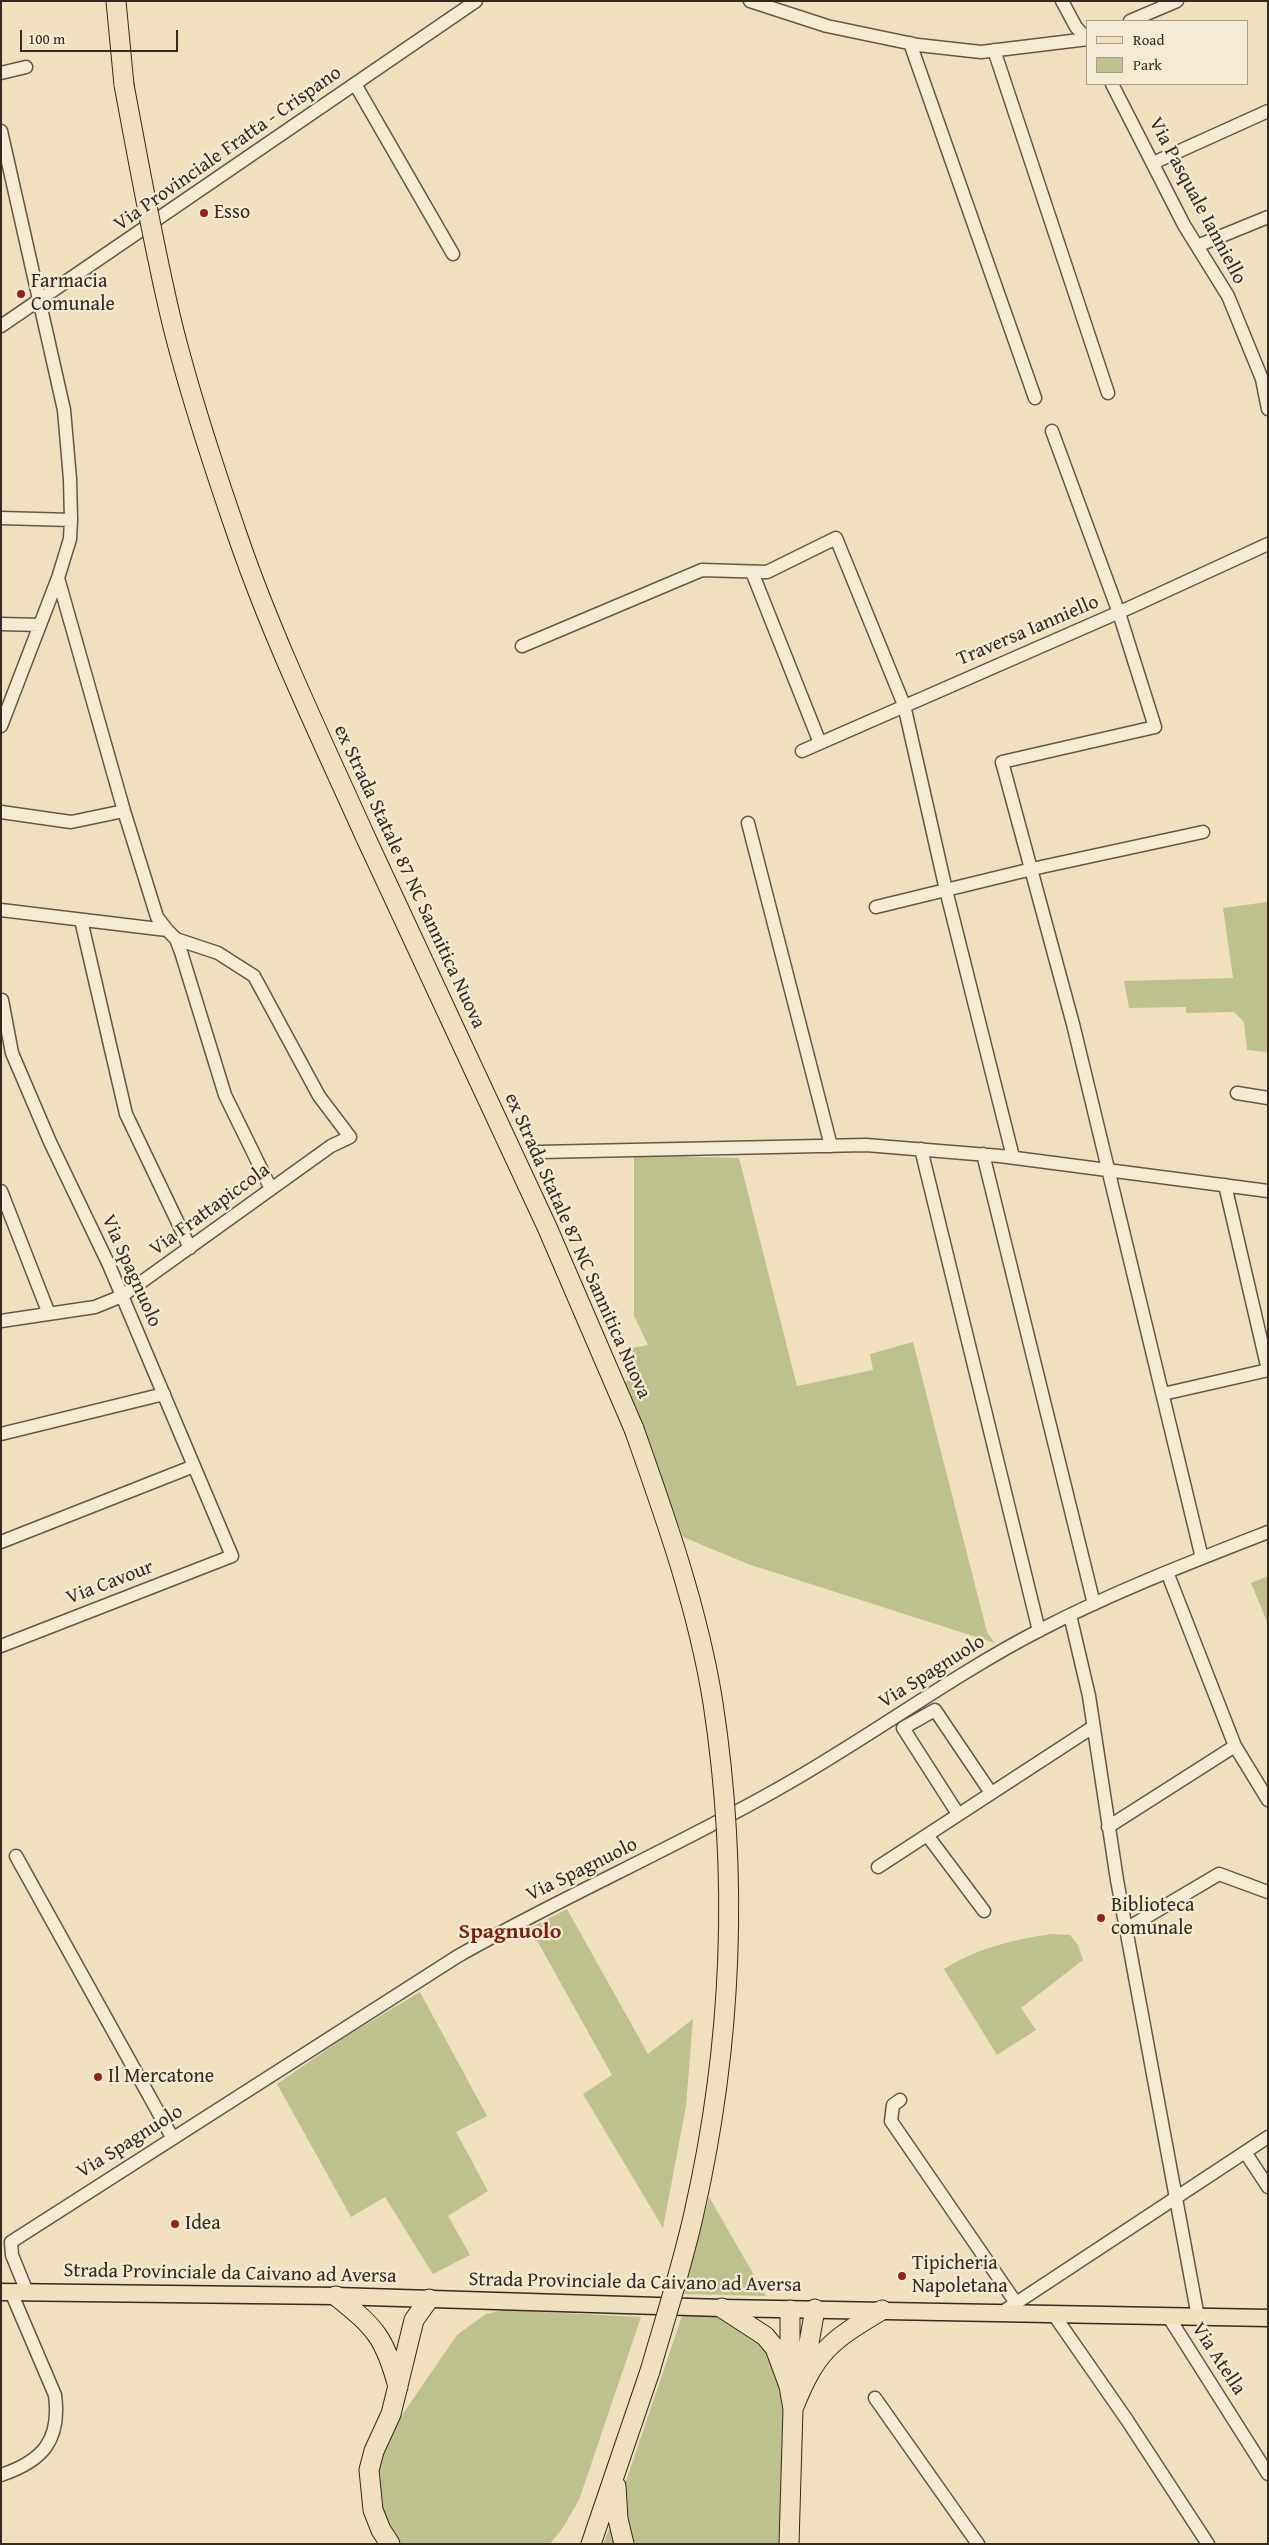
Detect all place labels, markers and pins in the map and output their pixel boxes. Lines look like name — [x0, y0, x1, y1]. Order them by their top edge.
place label: Esso — [214, 201, 250, 225]
marker: Esso — [198, 207, 210, 219]
place label: Farmacia Comunale — [31, 270, 115, 317]
marker: Farmacia Comunale — [15, 288, 27, 300]
place label: Biblioteca comunale — [1111, 1894, 1195, 1941]
marker: Biblioteca comunale — [1095, 1912, 1107, 1924]
place label: Il Mercatone — [108, 2065, 214, 2089]
marker: Il Mercatone — [92, 2071, 104, 2083]
place label: Idea — [185, 2212, 221, 2236]
marker: Idea — [169, 2218, 181, 2230]
place label: Tipicheria Napoletana — [912, 2252, 1008, 2299]
marker: Tipicheria Napoletana — [896, 2270, 908, 2282]

